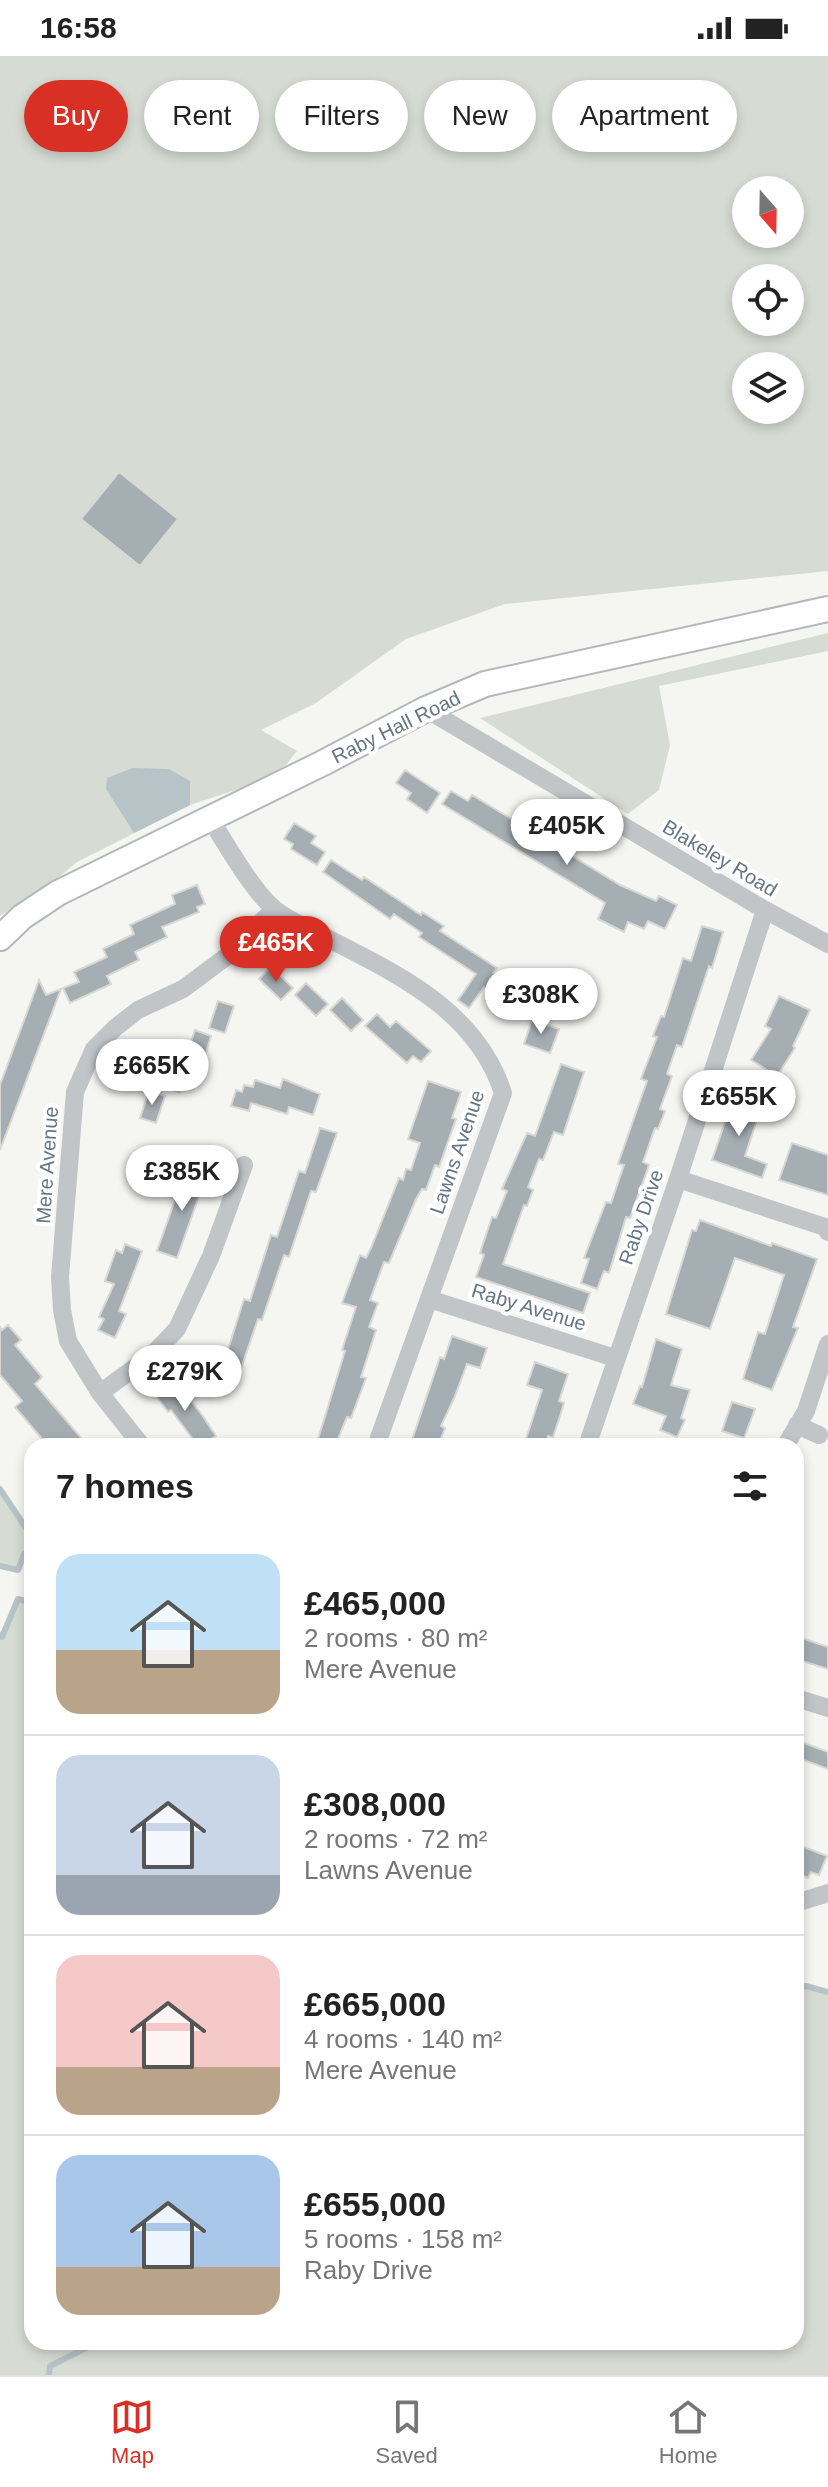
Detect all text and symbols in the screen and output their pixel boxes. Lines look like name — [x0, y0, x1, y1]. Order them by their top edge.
text: 16:58 — [40, 11, 117, 44]
chip: Buy — [24, 80, 128, 152]
chip: Rent — [144, 80, 259, 152]
chip: Filters — [275, 80, 408, 152]
chip: New — [424, 80, 536, 152]
chip: Apartment — [552, 80, 737, 152]
north arrow — [732, 176, 804, 248]
map controls — [732, 176, 804, 424]
button: locate — [732, 264, 804, 336]
button: layers — [732, 352, 804, 424]
street label: Raby Hall Road — [328, 686, 464, 768]
pin: £405K — [511, 799, 623, 867]
text: £405K — [529, 810, 605, 840]
street label: Blakeley Road — [659, 815, 781, 901]
pin: £465K — [220, 916, 332, 984]
text: £465K — [238, 927, 314, 957]
pin: £308K — [485, 968, 597, 1036]
text: £308K — [503, 979, 579, 1009]
pin: £665K — [96, 1039, 208, 1107]
text: £665K — [114, 1050, 190, 1080]
pin: £655K — [683, 1070, 795, 1138]
text: £655K — [701, 1081, 777, 1111]
street label: Lawns Avenue — [425, 1087, 489, 1217]
street label: Mere Avenue — [32, 1106, 62, 1224]
pin: £385K — [126, 1145, 238, 1213]
text: £385K — [144, 1156, 220, 1186]
street label: Raby Drive — [614, 1167, 668, 1267]
street label: Raby Avenue — [469, 1279, 589, 1335]
pin: £279K — [129, 1345, 241, 1413]
text: £279K — [147, 1356, 223, 1386]
icon: filters — [728, 1464, 772, 1508]
text: 7 homes — [56, 1467, 194, 1505]
text: £465,000 — [304, 1584, 446, 1622]
icon: home — [120, 1586, 216, 1682]
text: 2 rooms · 80 m² — [304, 1623, 488, 1653]
text: Mere Avenue — [304, 1654, 457, 1684]
text: £308,000 — [304, 1785, 446, 1823]
icon: home — [120, 1787, 216, 1883]
text: 2 rooms · 72 m² — [304, 1824, 488, 1854]
text: Lawns Avenue — [304, 1855, 473, 1885]
text: £665,000 — [304, 1985, 446, 2023]
icon: home — [120, 1987, 216, 2083]
text: 4 rooms · 140 m² — [304, 2024, 502, 2054]
text: Mere Avenue — [304, 2055, 457, 2085]
text: £655,000 — [304, 2185, 446, 2223]
icon: home — [120, 2187, 216, 2283]
text: 5 rooms · 158 m² — [304, 2224, 502, 2254]
text: Raby Drive — [304, 2255, 433, 2285]
tab: Map — [110, 2395, 154, 2469]
tab: Saved — [375, 2395, 438, 2469]
tab: Home — [659, 2395, 718, 2469]

